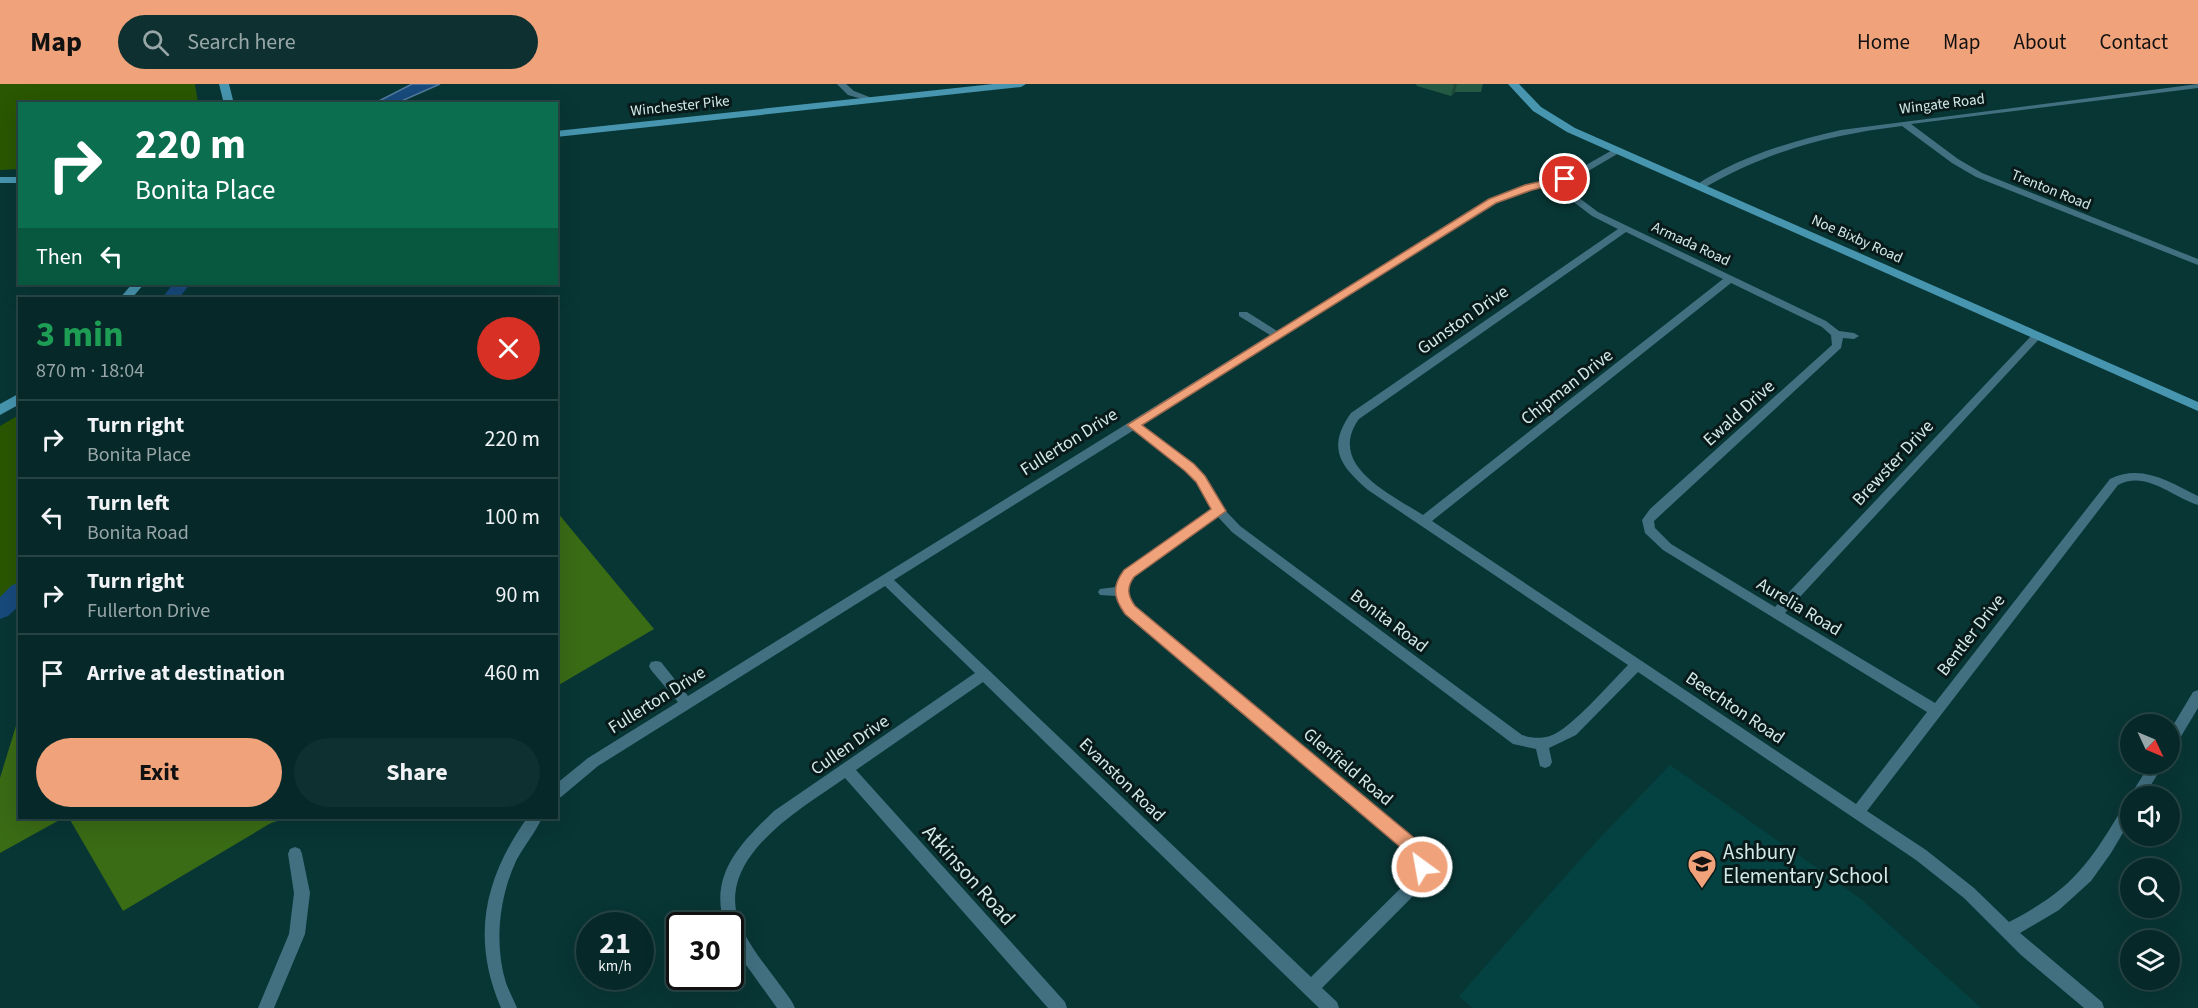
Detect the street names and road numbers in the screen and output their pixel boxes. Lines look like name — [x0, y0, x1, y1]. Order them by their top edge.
street label: Wingate Road — [1898, 88, 1986, 120]
street label: Winchester Pike — [629, 90, 731, 122]
street label: Trenton Road — [2008, 164, 2094, 216]
street label: Noe Bixby Road — [1808, 209, 1906, 269]
street label: Armada Road — [1648, 217, 1734, 271]
street label: Gunston Drive — [1412, 279, 1514, 361]
street label: Chipman Drive — [1516, 343, 1618, 431]
street label: Ewald Drive — [1698, 374, 1780, 452]
street label: Fullerton Drive — [1015, 402, 1123, 482]
street label: Brewster Drive — [1847, 414, 1940, 512]
street label: Aurelia Road — [1752, 572, 1846, 642]
street label: Bonita Road — [1345, 583, 1433, 659]
street label: Bentler Drive — [1931, 589, 2011, 681]
street label: Fullerton Drive — [603, 660, 711, 740]
street label: Beechton Road — [1681, 666, 1789, 750]
street label: Cullen Drive — [806, 709, 894, 781]
street label: Glenfield Road — [1298, 722, 1398, 812]
street label: Evanston Road — [1073, 732, 1171, 828]
street label: Atkinson Road — [916, 818, 1022, 932]

